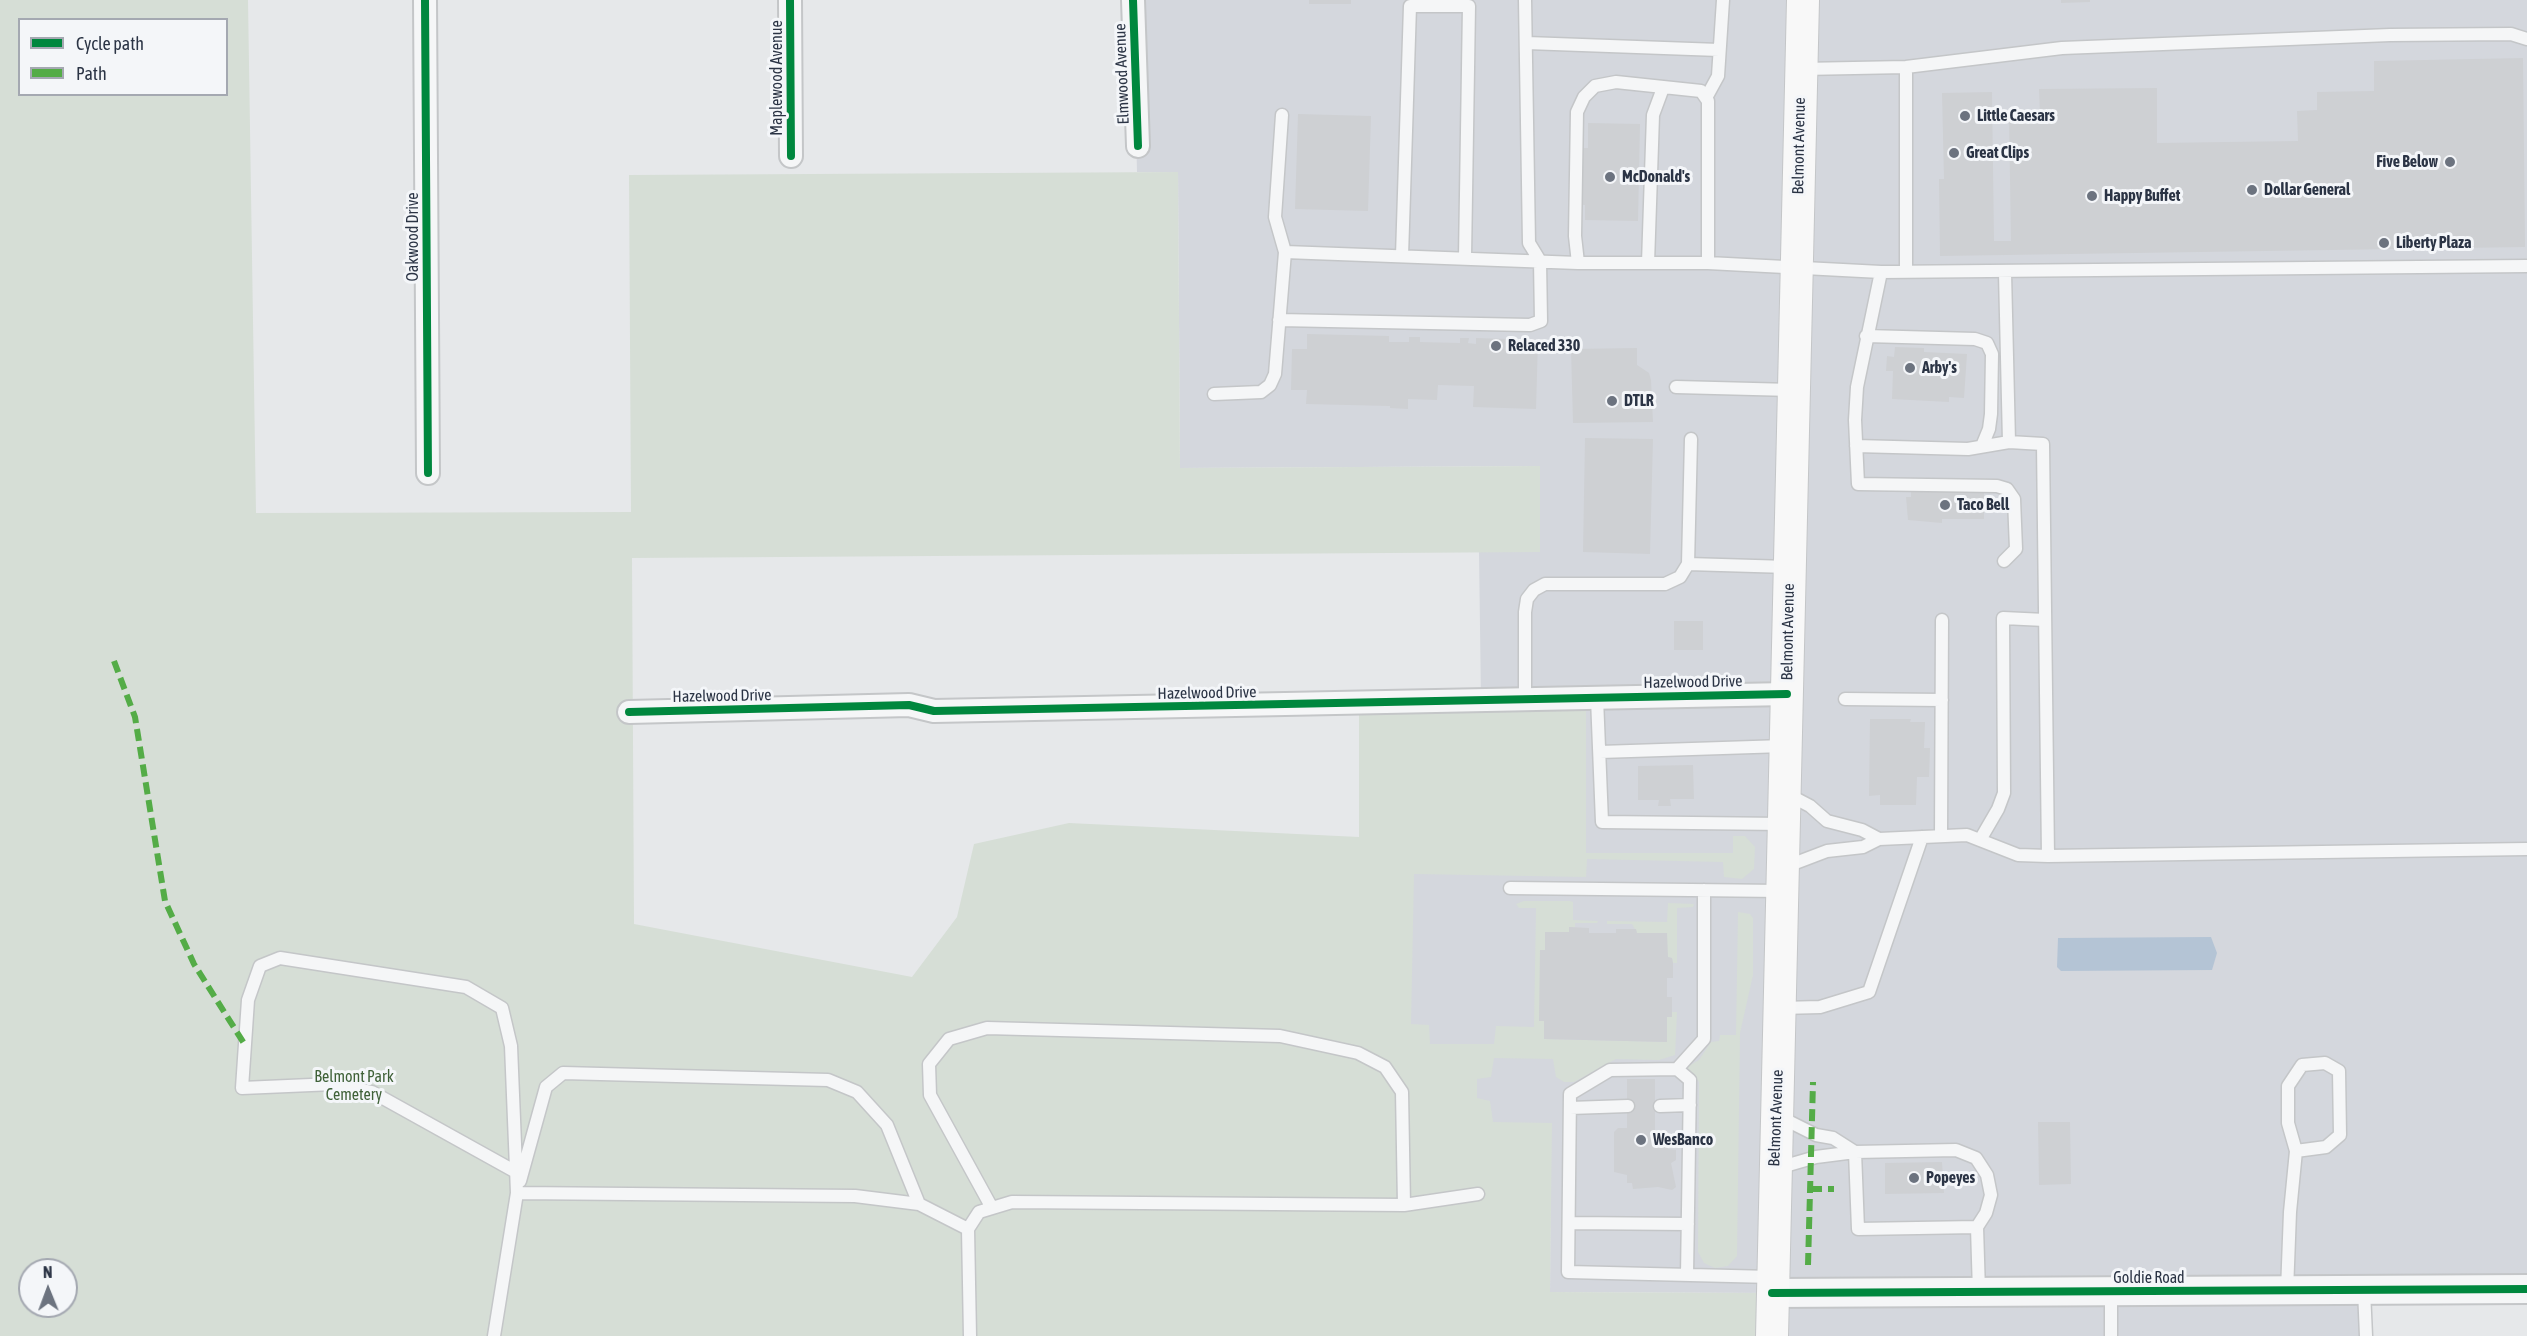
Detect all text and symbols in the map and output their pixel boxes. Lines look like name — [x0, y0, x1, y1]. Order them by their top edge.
legend — [18, 18, 228, 96]
street label: Maplewood Avenue — [767, 20, 787, 136]
street label: Elmwood Avenue — [1111, 23, 1133, 125]
text: Cycle path — [76, 33, 144, 54]
text: Path — [76, 63, 107, 84]
street label: Belmont Avenue — [1789, 97, 1809, 195]
place label: Little Caesars — [1977, 106, 2055, 126]
marker: Little Caesars — [1958, 109, 1972, 123]
place label: Great Clips — [1966, 143, 2029, 163]
marker: Great Clips — [1947, 146, 1961, 160]
place label: Five Below — [2376, 152, 2438, 172]
marker: Five Below — [2443, 155, 2457, 169]
place label: McDonald's — [1622, 167, 1690, 187]
marker: McDonald's — [1603, 170, 1617, 184]
place label: Dollar General — [2264, 180, 2350, 200]
marker: Dollar General — [2245, 183, 2259, 197]
place label: Happy Buffet — [2104, 186, 2180, 206]
marker: Happy Buffet — [2085, 189, 2099, 203]
street label: Oakwood Drive — [403, 192, 423, 282]
place label: Liberty Plaza — [2396, 233, 2471, 253]
marker: Liberty Plaza — [2377, 236, 2391, 250]
place label: Relaced 330 — [1508, 336, 1580, 356]
marker: Relaced 330 — [1489, 339, 1503, 353]
place label: Arby's — [1922, 358, 1957, 378]
marker: Arby's — [1903, 361, 1917, 375]
place label: DTLR — [1624, 391, 1654, 411]
marker: DTLR — [1605, 394, 1619, 408]
place label: Taco Bell — [1957, 495, 2009, 515]
marker: Taco Bell — [1938, 498, 1952, 512]
street label: Belmont Avenue — [1778, 583, 1798, 681]
street label: Hazelwood Drive — [1643, 672, 1743, 692]
street label: Hazelwood Drive — [1157, 683, 1257, 703]
street label: Hazelwood Drive — [672, 686, 772, 706]
park label: Belmont Park Cemetery — [314, 1067, 394, 1105]
street label: Belmont Avenue — [1765, 1069, 1787, 1167]
place label: WesBanco — [1653, 1130, 1713, 1150]
marker: WesBanco — [1634, 1133, 1648, 1147]
place label: Popeyes — [1926, 1168, 1975, 1188]
marker: Popeyes — [1907, 1171, 1921, 1185]
north arrow — [18, 1258, 78, 1318]
text: N — [43, 1263, 53, 1281]
street label: Goldie Road — [2113, 1268, 2185, 1288]

